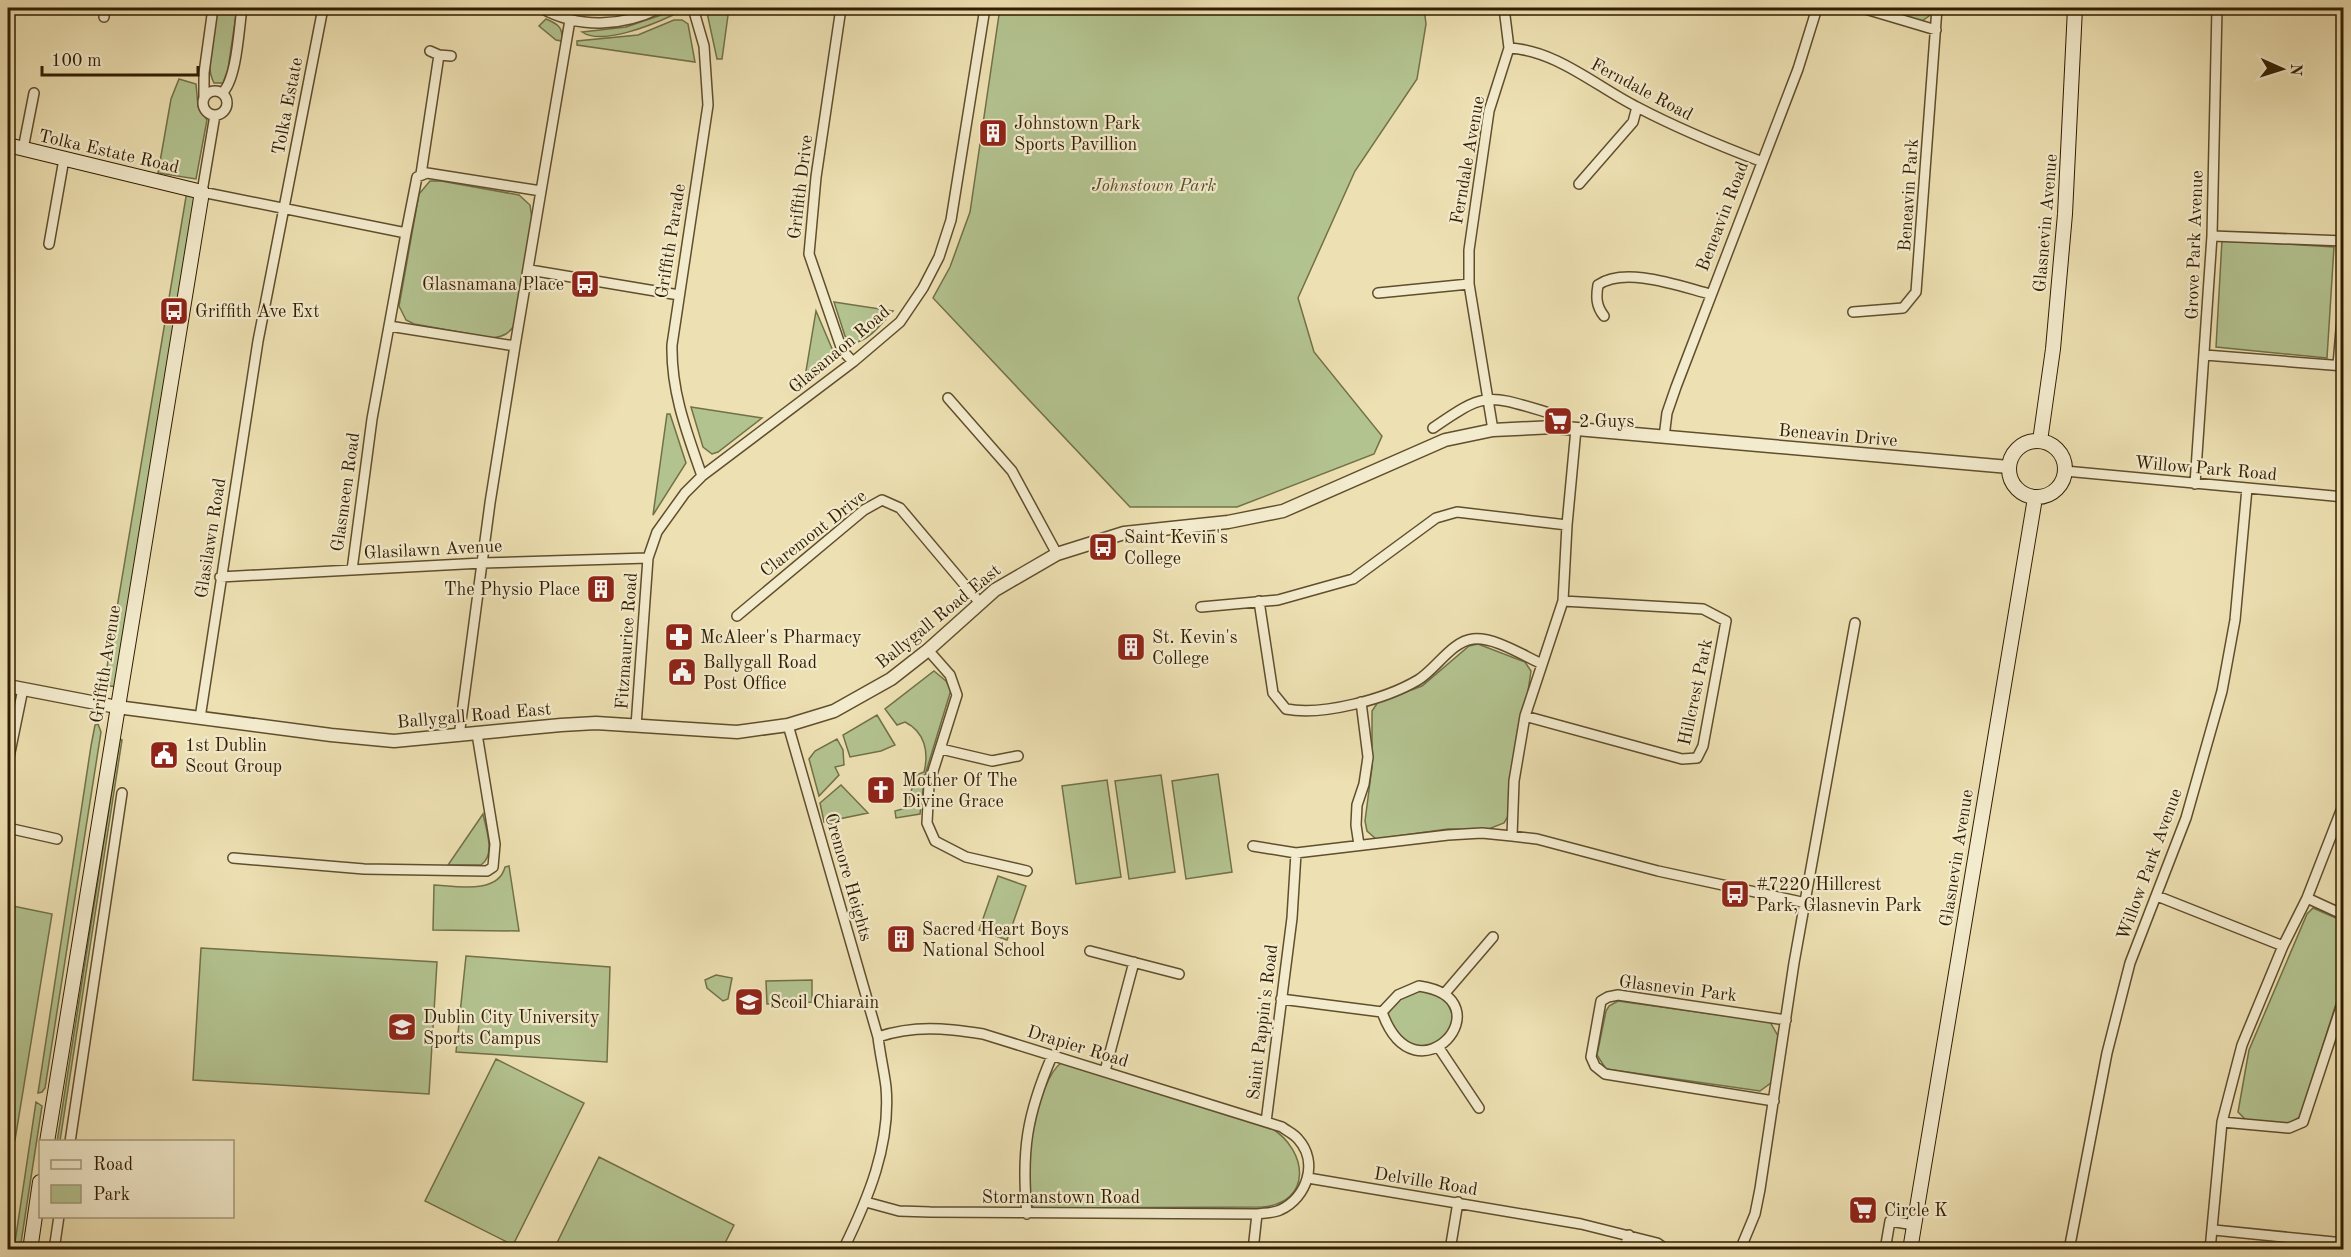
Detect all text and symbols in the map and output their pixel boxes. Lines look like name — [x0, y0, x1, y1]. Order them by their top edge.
scale bar — [42, 39, 198, 77]
north arrow — [2252, 39, 2312, 99]
text: 100 m — [51, 52, 102, 70]
street label: Ferndale Road — [1587, 55, 1696, 124]
street label: Tolka Estate — [270, 56, 306, 156]
text: N — [2287, 63, 2303, 77]
street label: Ferndale Avenue — [1448, 95, 1488, 226]
place label: Johnstown Park Sports Pavillion — [1014, 115, 1141, 154]
building icon: Johnstown Park Sports Pavillion — [977, 117, 1009, 149]
street label: Tolka Estate Road — [37, 127, 181, 177]
street label: Griffith Drive — [786, 134, 816, 240]
street label: Beneavin Park — [1896, 138, 1922, 252]
street label: Glasnevin Avenue — [2031, 153, 2061, 293]
street label: Beneavin Road — [1694, 159, 1752, 274]
street label: Grove Park Avenue — [2183, 170, 2207, 320]
park label: Johnstown Park — [1092, 177, 1216, 195]
street label: Griffith Parade — [653, 182, 689, 300]
bus stop icon: Glasnamana Place — [569, 268, 601, 300]
place label: Glasnamana Place — [422, 276, 564, 294]
bus stop icon: Griffith Ave Ext — [158, 295, 190, 327]
street label: Glasanaon Road — [786, 302, 894, 397]
place label: Griffith Ave Ext — [195, 303, 320, 321]
supermarket icon: 2 Guys — [1542, 405, 1574, 437]
place label: 2 Guys — [1579, 413, 1635, 431]
street label: Beneavin Drive — [1778, 422, 1898, 450]
street label: Glasmeen Road — [329, 431, 363, 553]
street label: Willow Park Road — [2134, 454, 2278, 484]
street label: Glasilawn Road — [193, 477, 229, 600]
street label: Claremont Drive — [757, 487, 870, 581]
place label: Saint Kevin's College — [1124, 529, 1228, 568]
bus stop icon: Saint Kevin's College — [1087, 531, 1119, 563]
street label: Glasilawn Avenue — [363, 537, 503, 563]
street label: Ballygall Road East — [873, 561, 1004, 672]
street label: Fitzmaurice Road — [613, 572, 641, 710]
building icon: The Physio Place — [585, 573, 617, 605]
place label: The Physio Place — [444, 581, 580, 599]
street label: Griffith Avenue — [88, 604, 124, 724]
pharmacy icon: McAleer's Pharmacy — [663, 621, 695, 653]
place label: McAleer's Pharmacy — [700, 629, 862, 647]
place label: St. Kevin's College — [1152, 629, 1238, 668]
building icon: St. Kevin's College — [1115, 631, 1147, 663]
street label: Hillcrest Park — [1676, 637, 1716, 747]
place label: Ballygall Road Post Office — [703, 654, 817, 693]
public building icon: Ballygall Road Post Office — [666, 656, 698, 688]
street label: Ballygall Road East — [396, 700, 552, 732]
place label: 1st Dublin Scout Group — [185, 737, 282, 776]
public building icon: 1st Dublin Scout Group — [148, 739, 180, 771]
place label: Mother Of The Divine Grace — [902, 772, 1017, 811]
church icon: Mother Of The Divine Grace — [865, 774, 897, 806]
street label: Willow Park Avenue — [2114, 786, 2186, 943]
street label: Glasnevin Avenue — [1937, 788, 1977, 928]
street label: Cremore Heights — [821, 811, 875, 944]
place label: #7220 Hillcrest Park, Glasnevin Park — [1756, 876, 1922, 915]
bus stop icon: #7220 Hillcrest Park, Glasnevin Park — [1719, 878, 1751, 910]
place label: Sacred Heart Boys National School — [922, 921, 1069, 960]
building icon: Sacred Heart Boys National School — [885, 923, 917, 955]
street label: Saint Pappin's Road — [1245, 943, 1281, 1101]
street label: Glasnevin Park — [1618, 973, 1738, 1005]
school or university icon: Scoil Chiarain — [733, 986, 765, 1018]
place label: Scoil Chiarain — [770, 994, 879, 1012]
place label: Dublin City University Sports Campus — [423, 1009, 600, 1048]
school or university icon: Dublin City University Sports Campus — [386, 1011, 418, 1043]
street label: Drapier Road — [1025, 1023, 1131, 1071]
legend — [39, 1140, 234, 1218]
text: Road — [93, 1156, 133, 1174]
street label: Delville Road — [1373, 1165, 1479, 1199]
text: Park — [93, 1186, 130, 1204]
street label: Stormanstown Road — [982, 1189, 1140, 1207]
supermarket icon: Circle K — [1847, 1194, 1879, 1226]
place label: Circle K — [1884, 1202, 1948, 1220]

